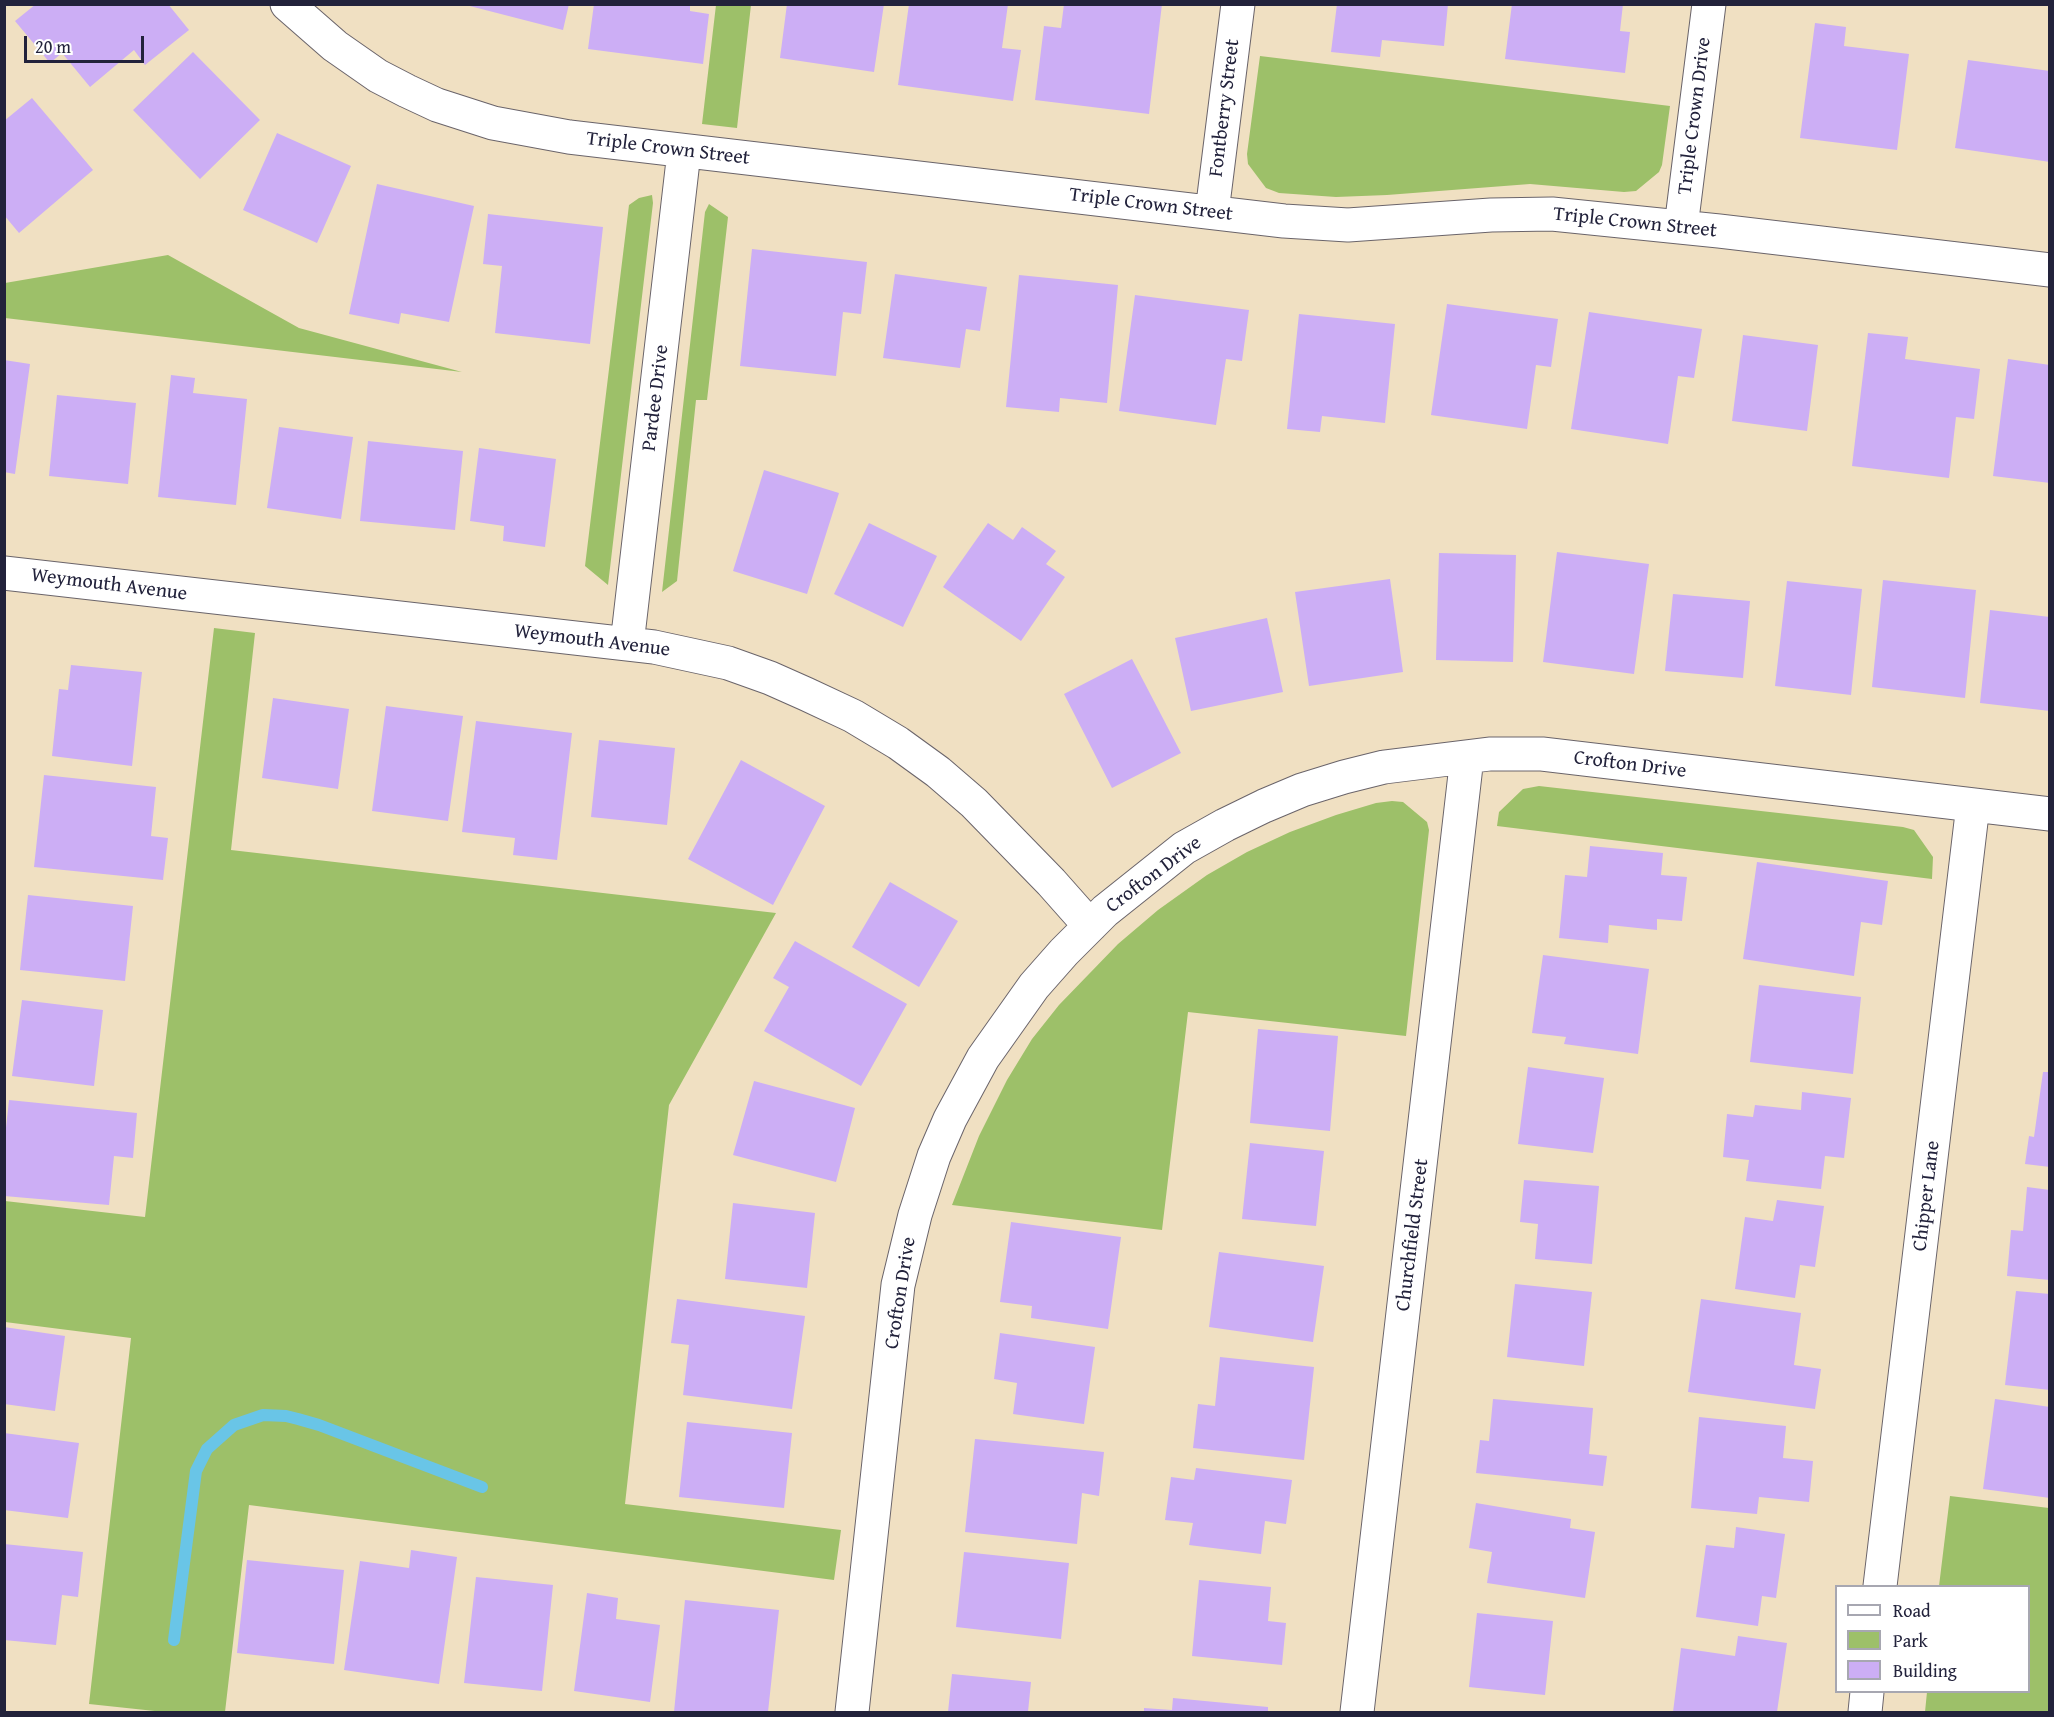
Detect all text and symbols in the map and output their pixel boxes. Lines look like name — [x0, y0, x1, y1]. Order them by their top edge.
scale bar — [27, 24, 147, 62]
text: 20 m — [35, 33, 71, 60]
street label: Triple Crown Drive — [1673, 36, 1717, 196]
street label: Fontberry Street — [1205, 38, 1245, 178]
street label: Triple Crown Street — [585, 127, 751, 171]
street label: Triple Crown Street — [1068, 183, 1234, 227]
street label: Triple Crown Street — [1552, 202, 1718, 244]
street label: Pardee Drive — [638, 343, 674, 453]
street label: Weymouth Avenue — [30, 564, 188, 606]
street label: Weymouth Avenue — [513, 620, 671, 662]
street label: Crofton Drive — [1572, 746, 1688, 784]
street label: Crofton Drive — [1102, 831, 1206, 919]
street label: Chipper Lane — [1908, 1139, 1946, 1253]
street label: Churchfield Street — [1392, 1157, 1434, 1313]
street label: Crofton Drive — [880, 1235, 922, 1351]
legend — [1835, 1585, 2030, 1693]
text: Road — [1893, 1597, 1931, 1624]
text: Park — [1893, 1627, 1928, 1654]
text: Building — [1893, 1657, 1957, 1684]

